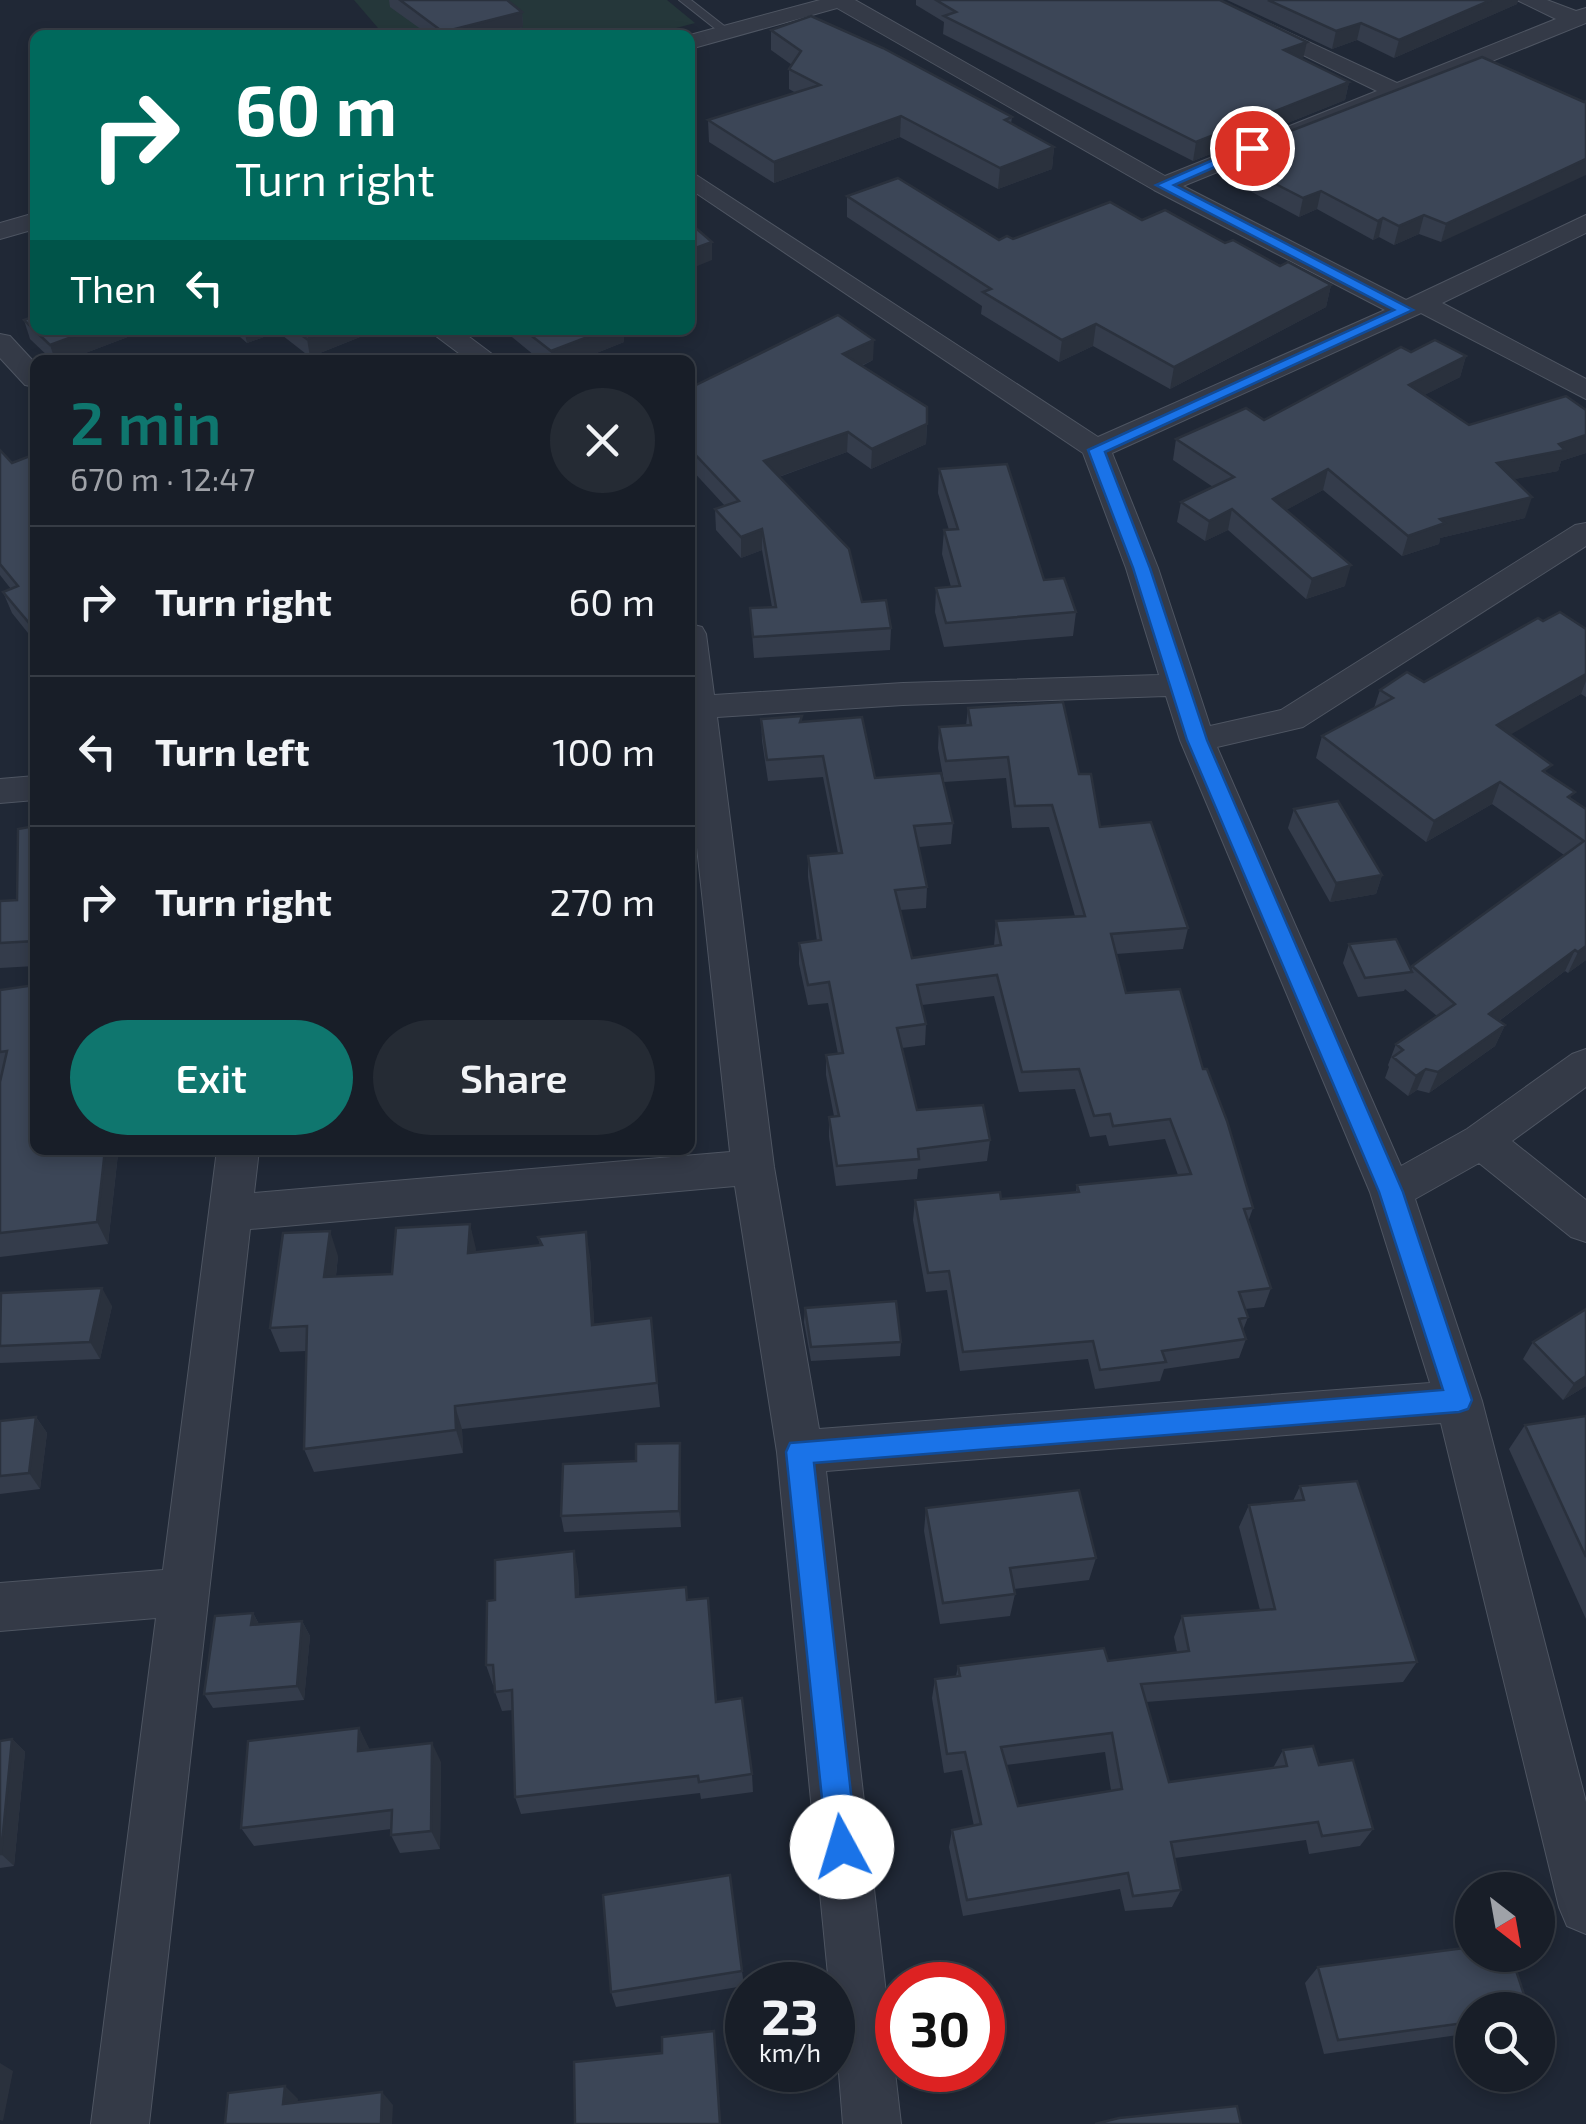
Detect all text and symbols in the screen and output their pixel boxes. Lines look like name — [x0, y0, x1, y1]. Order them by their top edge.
text: 60 m — [235, 66, 397, 150]
icon: right — [70, 70, 200, 200]
pin — [1210, 106, 1295, 191]
icon: arrive — [1225, 121, 1280, 176]
text: Turn right — [235, 151, 435, 205]
icon: left — [177, 260, 232, 315]
text: Then — [70, 265, 157, 311]
text: 2 min — [70, 385, 222, 457]
button: close — [550, 388, 655, 493]
text: 670 m · 12:47 — [70, 459, 255, 497]
icon: right — [70, 574, 125, 629]
text: Turn right — [155, 578, 332, 624]
text: 60 m — [569, 578, 655, 624]
icon: left — [70, 724, 125, 779]
text: Turn left — [155, 728, 310, 774]
text: 100 m — [552, 728, 655, 774]
icon: right — [70, 874, 125, 929]
text: Turn right — [155, 878, 332, 924]
text: 270 m — [550, 878, 655, 924]
button: Exit — [70, 1020, 353, 1135]
button: Share — [373, 1020, 655, 1135]
position arrow — [790, 1795, 894, 1899]
north arrow — [1455, 1872, 1555, 1972]
map controls — [1455, 1872, 1555, 2092]
speed limit sign: 30 — [875, 1962, 1005, 2092]
text: 23 — [761, 1985, 819, 2045]
button: search — [1455, 1992, 1555, 2092]
text: km/h — [759, 2037, 821, 2067]

